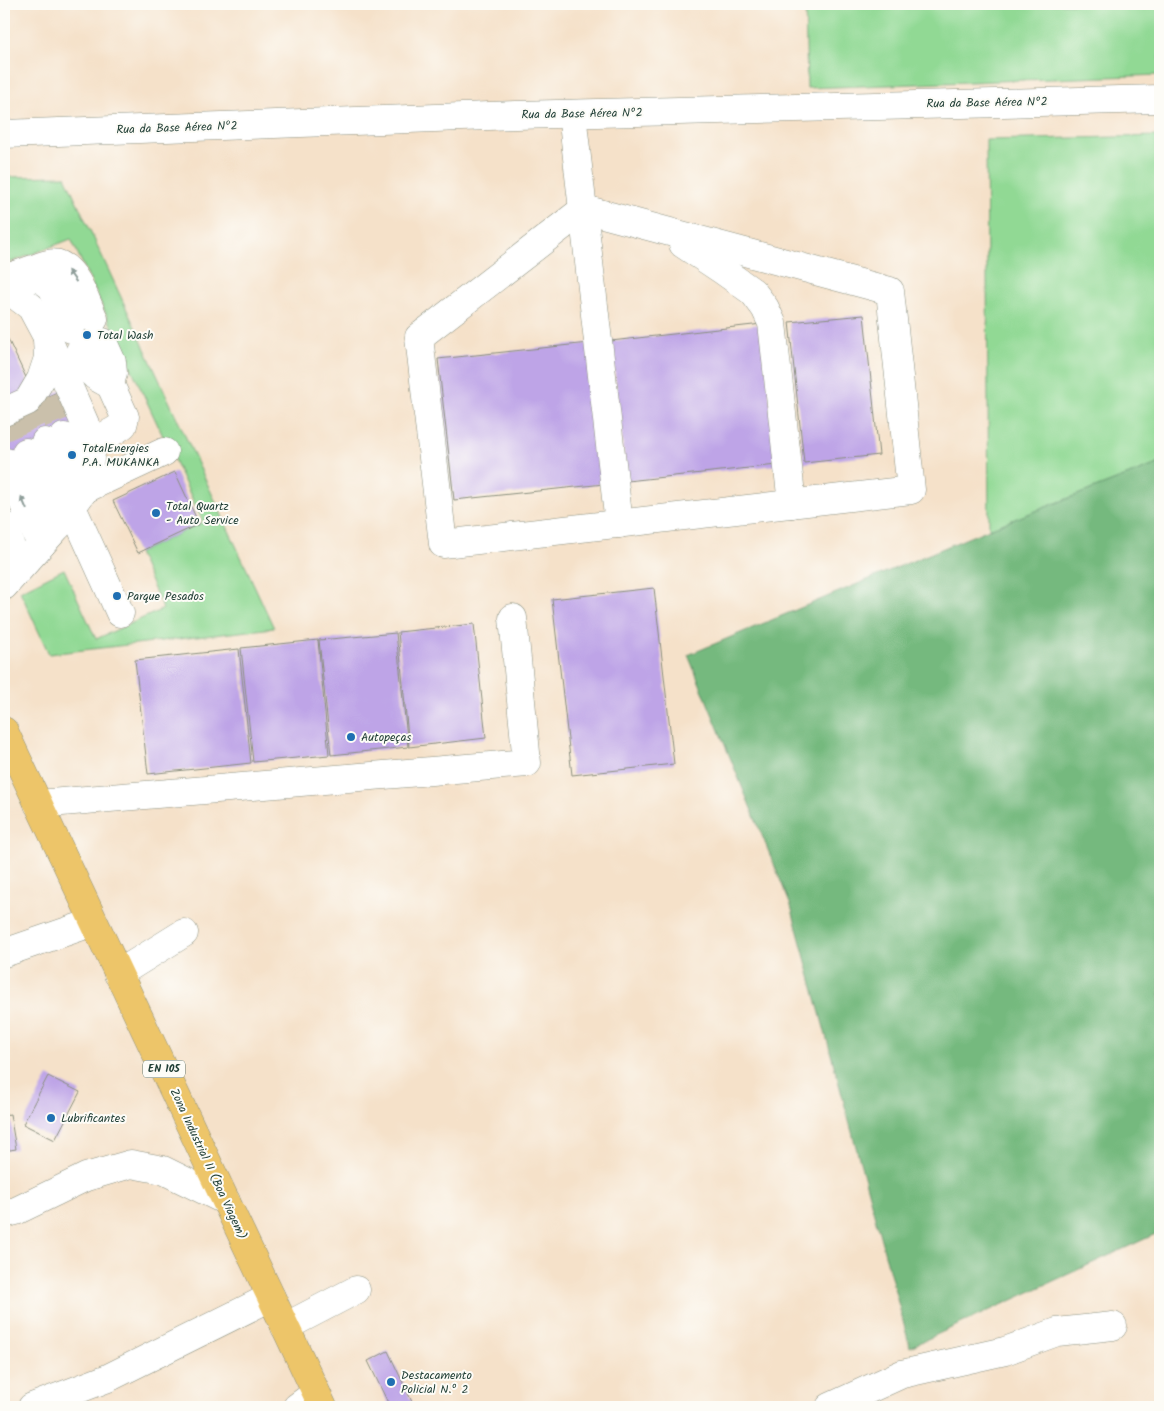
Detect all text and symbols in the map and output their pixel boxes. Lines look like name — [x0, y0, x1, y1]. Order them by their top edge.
street label: Rua da Base Aérea Nº2 — [926, 92, 1048, 114]
street label: Rua da Base Aérea Nº2 — [521, 103, 643, 125]
street label: Rua da Base Aérea Nº2 — [116, 116, 238, 140]
one-way arrow — [67, 269, 77, 283]
place label: Total Wash — [97, 326, 153, 345]
marker: Total Wash — [81, 329, 93, 341]
place label: TotalEnergies P.A. MUKANKA — [82, 439, 160, 472]
marker: TotalEnergies P.A. MUKANKA — [66, 449, 78, 461]
one-way arrow — [19, 496, 27, 510]
place label: Total Quartz - Auto Service — [166, 497, 239, 530]
marker: Total Quartz - Auto Service — [150, 507, 162, 519]
place label: Parque Pesados — [127, 587, 204, 606]
marker: Parque Pesados — [111, 590, 123, 602]
place label: Autopeças — [361, 728, 411, 747]
marker: Autopeças — [345, 731, 357, 743]
road number: EN 105 — [143, 1060, 185, 1078]
street label: Zona Industrial II (Boa Viagem) — [165, 1085, 251, 1243]
place label: Lubrificantes — [61, 1109, 125, 1128]
marker: Lubrificantes — [45, 1112, 57, 1124]
place label: Destacamento Policial N.º 2 — [401, 1366, 472, 1399]
marker: Destacamento Policial N.º 2 — [385, 1376, 397, 1388]

